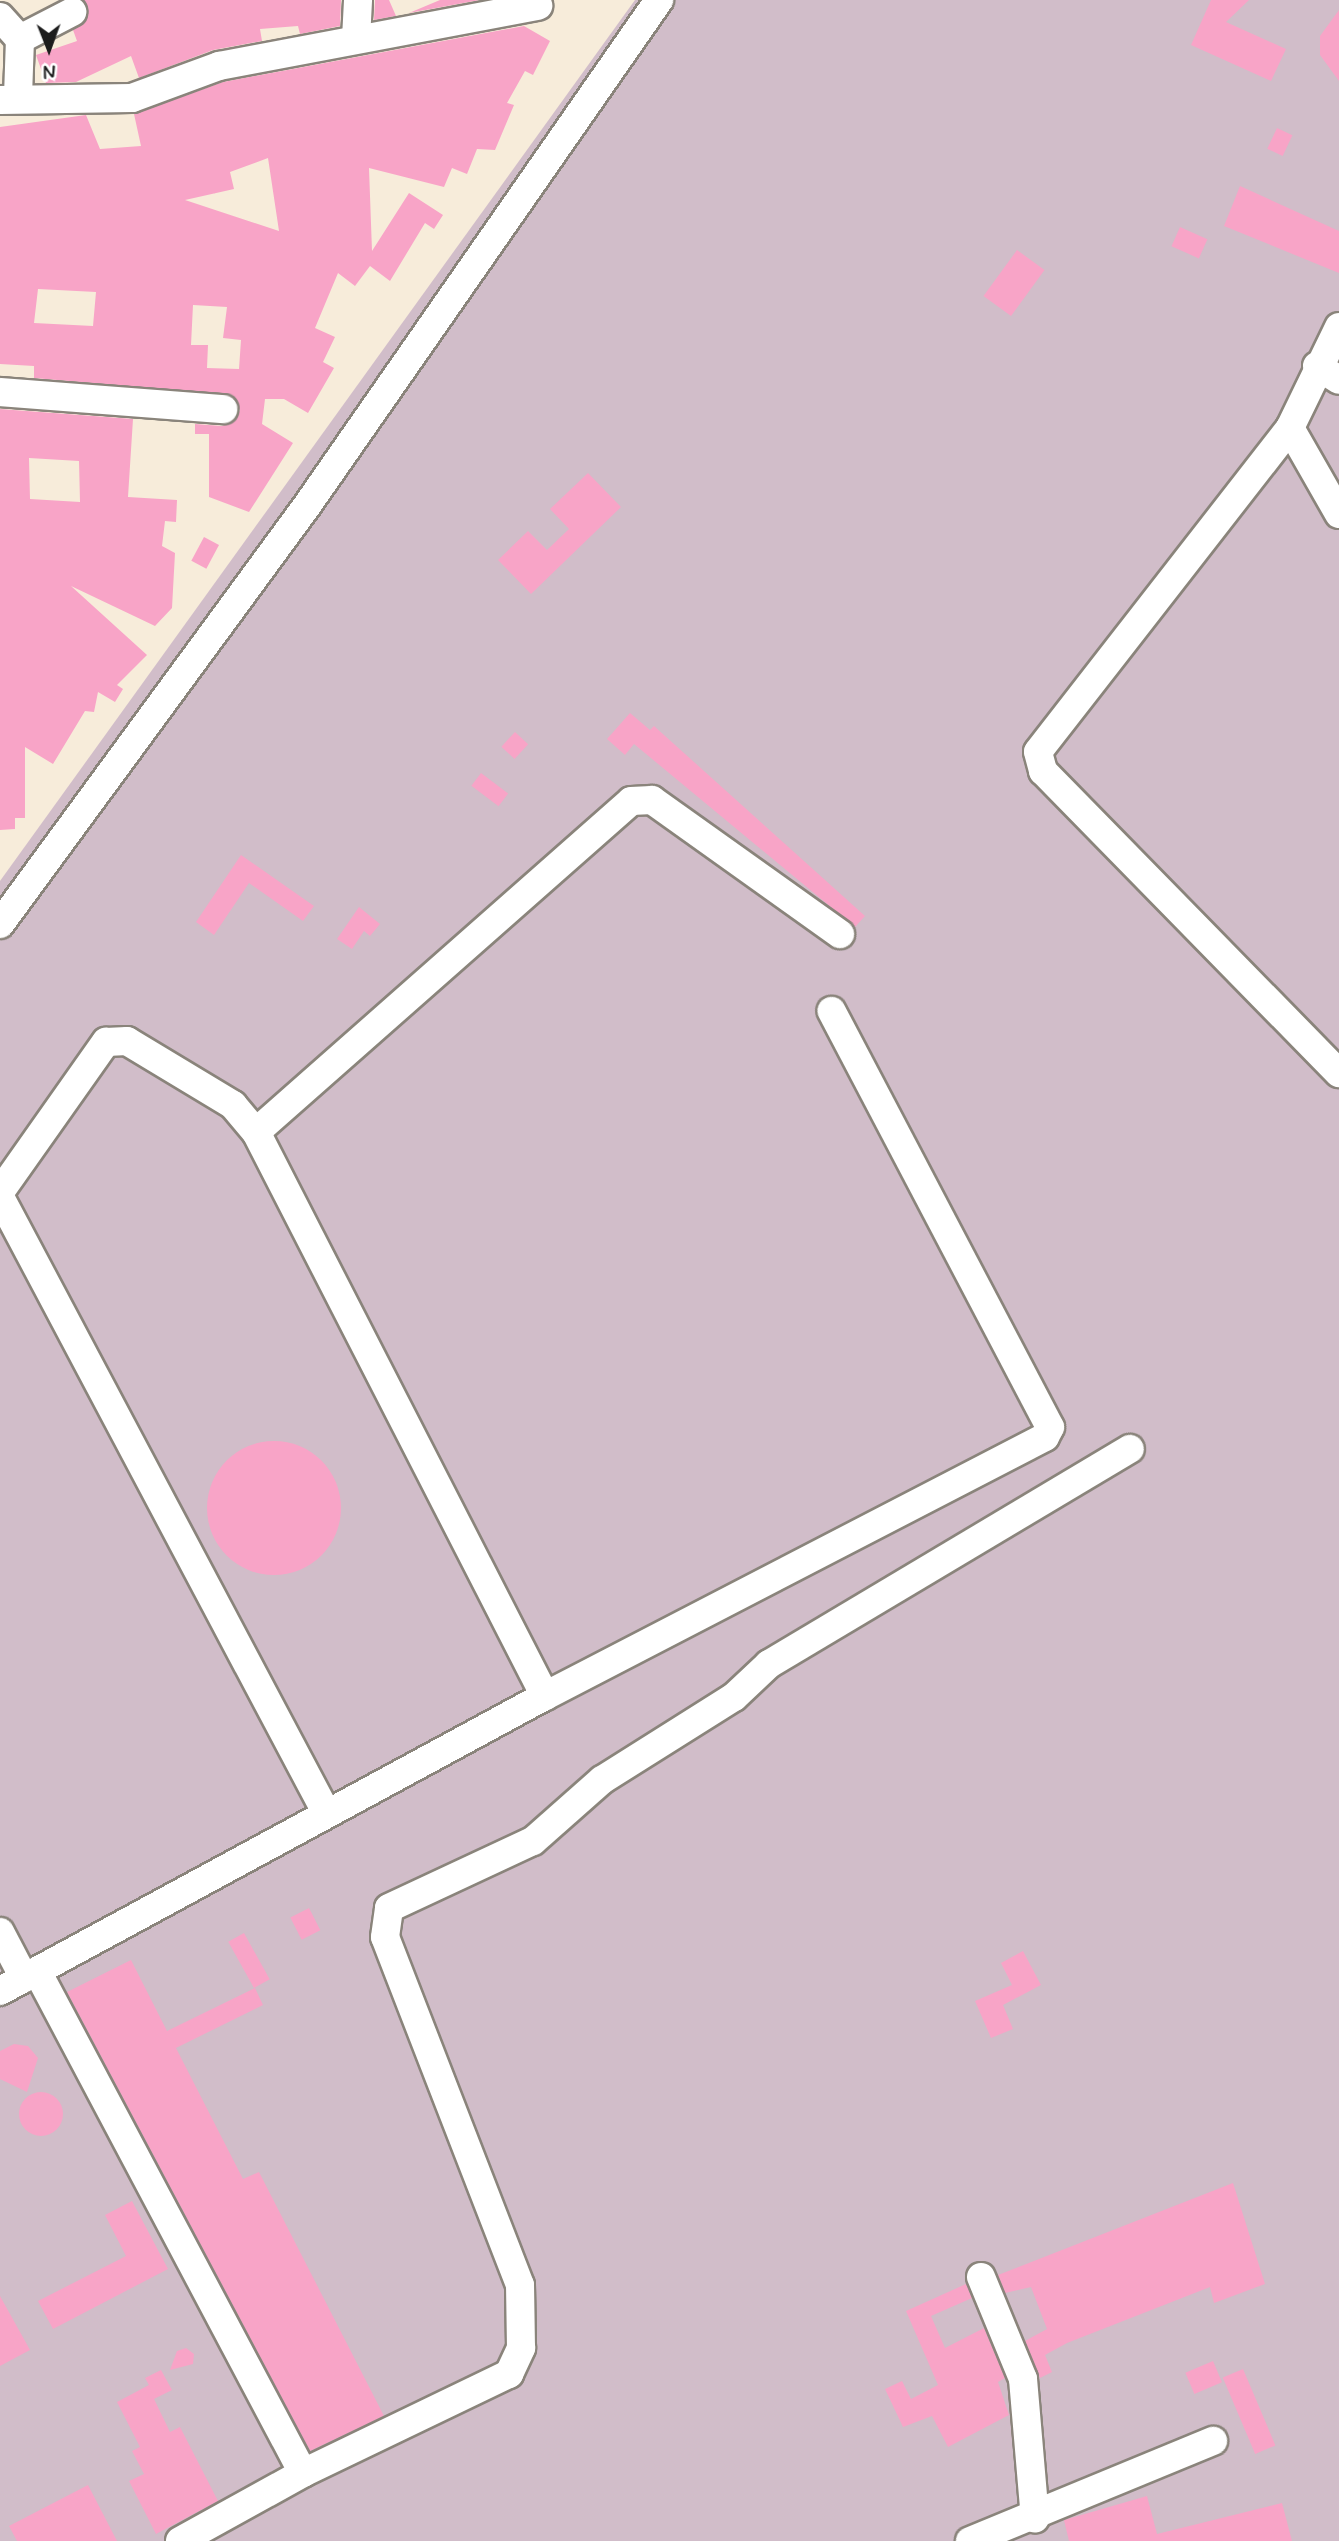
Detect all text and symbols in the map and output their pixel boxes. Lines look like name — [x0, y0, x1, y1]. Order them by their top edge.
north arrow — [14, 14, 84, 84]
text: N — [43, 58, 56, 83]

